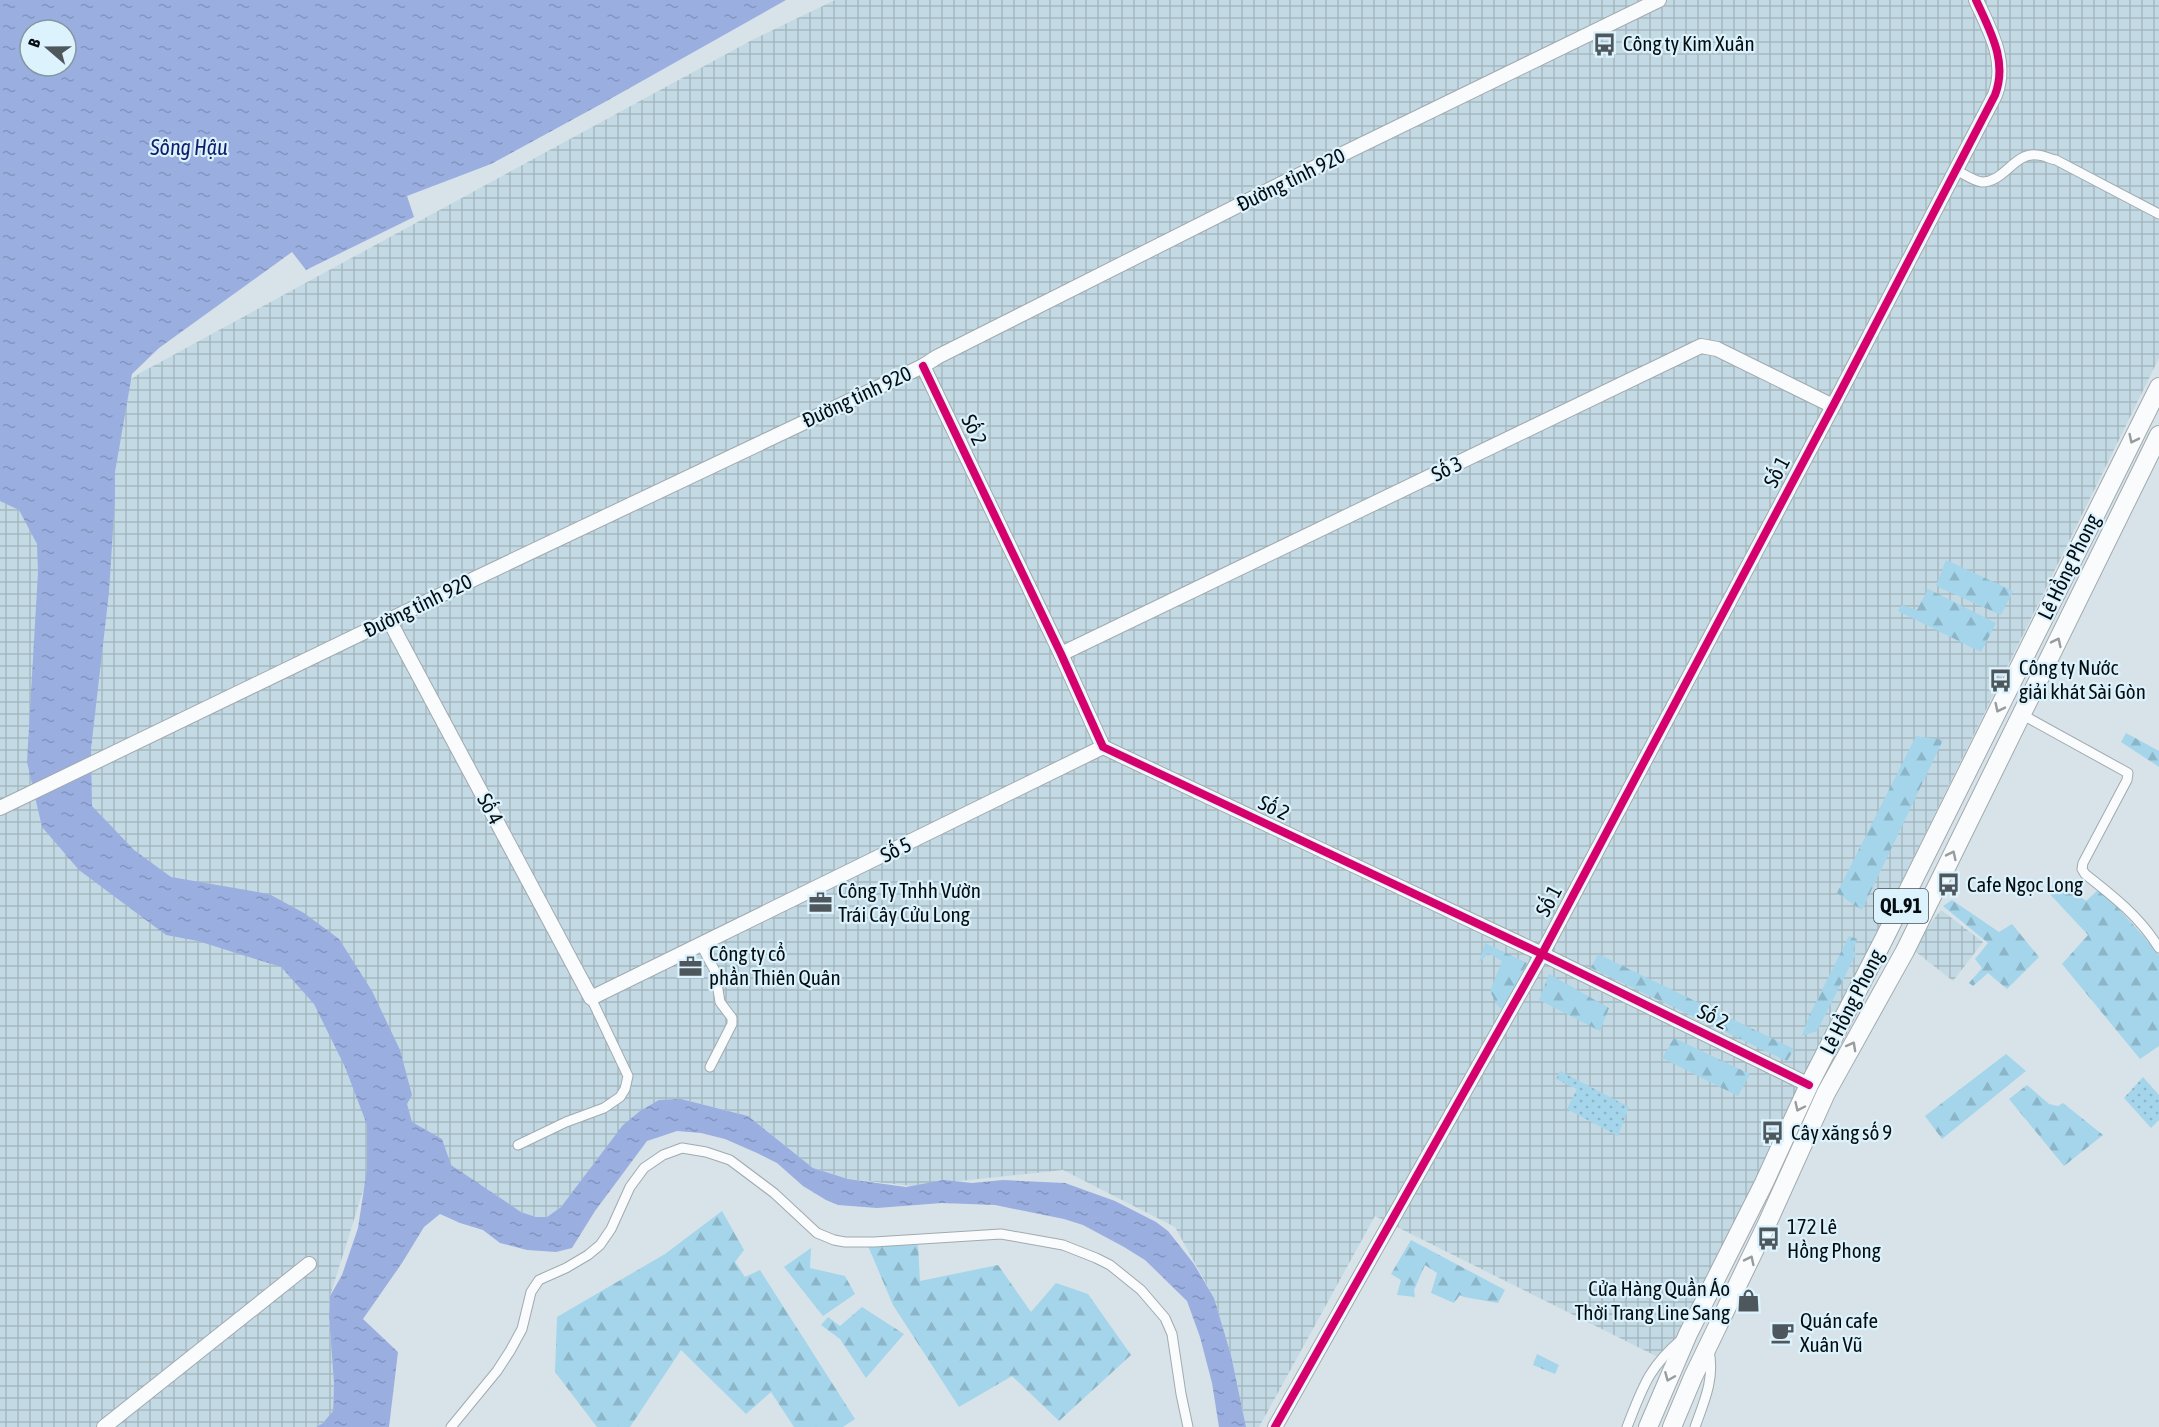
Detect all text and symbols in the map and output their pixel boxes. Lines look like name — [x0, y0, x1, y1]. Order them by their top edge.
north arrow — [18, 18, 78, 78]
bus stop icon: Công ty Kim Xuân — [1592, 31, 1618, 57]
place label: Công ty Kim Xuân — [1623, 31, 1755, 55]
text: B — [24, 36, 44, 50]
water label: Sông Hậu — [149, 134, 228, 160]
street label: Đường tỉnh 920 — [1232, 142, 1349, 216]
street label: Đường tỉnh 920 — [798, 360, 915, 432]
street label: Số 2 — [957, 410, 993, 449]
one-way arrow — [2129, 433, 2140, 443]
street label: Số 3 — [1427, 450, 1466, 486]
street label: Số 1 — [1758, 452, 1794, 491]
street label: Lê Hồng Phong — [2032, 510, 2104, 623]
street label: Đường tỉnh 920 — [359, 568, 476, 642]
one-way arrow — [2049, 638, 2061, 649]
place label: Công ty Nước giải khát Sài Gòn — [2019, 655, 2146, 703]
bus stop icon: Công ty Nước giải khát Sài Gòn — [1988, 667, 2014, 693]
one-way arrow — [1995, 701, 2007, 712]
street label: Số 4 — [473, 789, 509, 828]
street label: Số 2 — [1255, 790, 1294, 825]
street label: Số 5 — [876, 831, 915, 867]
one-way arrow — [1945, 850, 1956, 861]
bus stop icon: Cafe Ngọc Long — [1936, 872, 1962, 898]
place label: Cafe Ngọc Long — [1967, 872, 2083, 896]
place label: Công Ty Tnhh Vườn Trái Cây Cửu Long — [838, 878, 981, 926]
street label: Số 1 — [1530, 881, 1566, 920]
road number: QL.91 — [1874, 889, 1928, 923]
office icon: Công Ty Tnhh Vườn Trái Cây Cửu Long — [807, 890, 833, 916]
place label: Công ty cổ phần Thiên Quân — [709, 941, 841, 989]
street label: Lê Hồng Phong — [1814, 945, 1888, 1058]
office icon: Công ty cổ phần Thiên Quân — [678, 953, 704, 979]
street label: Số 2 — [1694, 998, 1733, 1034]
one-way arrow — [1845, 1042, 1856, 1052]
one-way arrow — [1794, 1101, 1806, 1112]
bus stop icon: Cây xăng số 9 — [1760, 1120, 1786, 1146]
place label: Cây xăng số 9 — [1791, 1120, 1892, 1144]
place label: 172 Lê Hồng Phong — [1787, 1214, 1881, 1262]
bus stop icon: 172 Lê Hồng Phong — [1756, 1226, 1782, 1252]
one-way arrow — [1742, 1255, 1754, 1266]
place label: Cửa Hàng Quần Áo Thời Trang Line Sang — [1574, 1276, 1730, 1324]
shop icon: Cửa Hàng Quần Áo Thời Trang Line Sang — [1735, 1288, 1761, 1314]
place label: Quán cafe Xuân Vũ — [1800, 1308, 1878, 1356]
cafe icon: Quán cafe Xuân Vũ — [1769, 1320, 1795, 1346]
one-way arrow — [1664, 1371, 1676, 1382]

